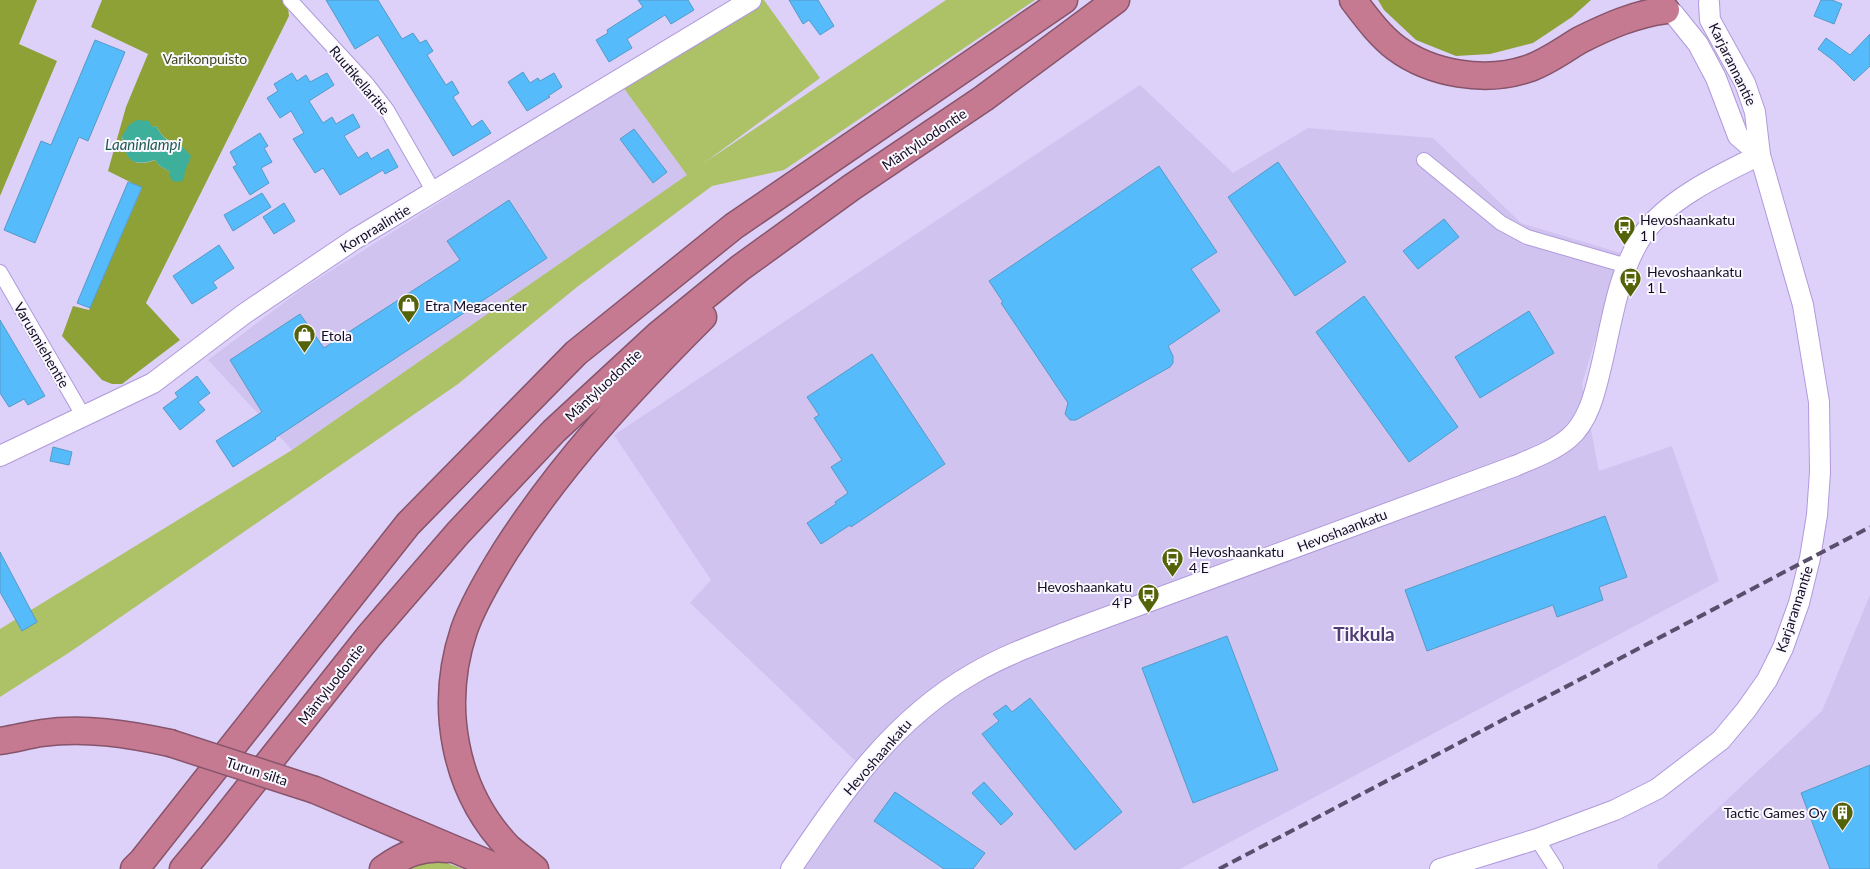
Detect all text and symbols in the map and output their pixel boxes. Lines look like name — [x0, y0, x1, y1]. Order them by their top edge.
street label: Karjarannantie — [1706, 20, 1760, 108]
street label: Ruutikellaritie — [326, 42, 394, 118]
park label: Varikonpuisto — [163, 50, 247, 67]
street label: Mäntyluodontie — [879, 104, 969, 174]
water label: Laaninlampi — [105, 135, 181, 153]
street label: Korpraalintie — [337, 200, 413, 256]
place label: Hevoshaankatu 1 I — [1640, 211, 1735, 244]
bus stop icon: Hevoshaankatu 1 I — [1612, 215, 1636, 246]
place label: Hevoshaankatu 1 L — [1647, 263, 1742, 296]
bus stop icon: Hevoshaankatu 1 L — [1619, 267, 1643, 298]
shop icon: Etra Megacenter — [397, 293, 421, 324]
place label: Etra Megacenter — [425, 297, 527, 314]
street label: Varusmiehentie — [11, 299, 73, 391]
shop icon: Etola — [293, 323, 317, 354]
place label: Etola — [321, 327, 352, 344]
street label: Mäntyluodontie — [561, 345, 645, 425]
street label: Hevoshaankatu — [1295, 505, 1389, 555]
place label: Hevoshaankatu 4 E — [1189, 543, 1284, 576]
bus stop icon: Hevoshaankatu 4 E — [1161, 547, 1185, 578]
street label: Karjarannantie — [1772, 564, 1816, 654]
place label: Hevoshaankatu 4 P — [1037, 578, 1132, 611]
bus stop icon: Hevoshaankatu 4 P — [1136, 582, 1160, 613]
district label: Tikkula — [1333, 622, 1395, 645]
street label: Mäntyluodontie — [294, 640, 368, 728]
street label: Hevoshaankatu — [839, 716, 915, 798]
street label: Turun silta — [224, 753, 290, 789]
building icon: Tactic Games Oy — [1831, 800, 1855, 831]
place label: Tactic Games Oy — [1724, 804, 1828, 821]

